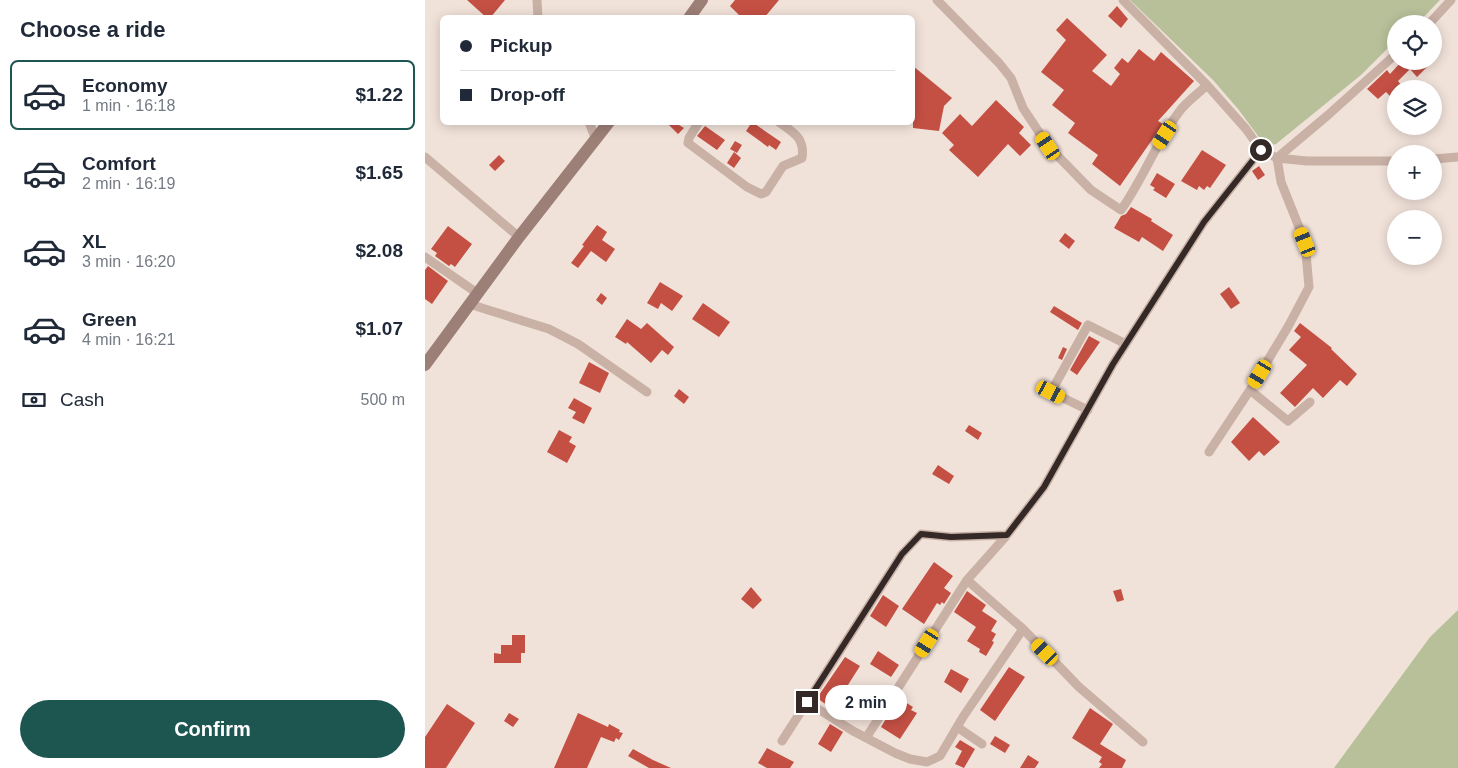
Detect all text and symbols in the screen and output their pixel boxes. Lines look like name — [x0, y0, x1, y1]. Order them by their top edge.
map controls — [1387, 15, 1442, 265]
button: locate — [1387, 15, 1442, 70]
text: Choose a ride — [20, 17, 165, 42]
text: Pickup — [490, 35, 552, 56]
icon: car — [22, 73, 67, 118]
text: Economy — [82, 75, 168, 96]
button: layers — [1387, 80, 1442, 135]
text: $1.22 — [355, 84, 403, 105]
text: Drop-off — [490, 84, 565, 105]
text: 1 min · 16:18 — [82, 97, 175, 114]
car — [1150, 118, 1179, 152]
car — [1033, 129, 1062, 163]
route start — [1250, 139, 1272, 161]
button: + — [1387, 145, 1442, 200]
icon: car — [22, 151, 67, 196]
text: Comfort — [82, 153, 156, 174]
text: $1.65 — [355, 162, 403, 183]
text: 2 min · 16:19 — [82, 175, 175, 192]
button: − — [1387, 210, 1442, 265]
car — [1292, 225, 1317, 259]
icon: car — [22, 229, 67, 274]
text: XL — [82, 231, 106, 252]
text: $2.08 — [355, 240, 403, 261]
text: 3 min · 16:20 — [82, 253, 175, 270]
icon: car — [22, 307, 67, 352]
text: Green — [82, 309, 137, 330]
text: $1.07 — [355, 318, 403, 339]
text: 4 min · 16:21 — [82, 331, 175, 348]
car — [1245, 357, 1274, 391]
car — [1034, 379, 1067, 405]
icon: cash — [20, 386, 48, 414]
text: Cash — [60, 389, 104, 410]
text: 500 m — [361, 391, 405, 408]
car — [912, 626, 941, 660]
car — [1029, 636, 1060, 668]
callout: 2 min — [825, 684, 907, 720]
route end — [796, 691, 818, 713]
text: 2 min — [845, 694, 887, 711]
button: Confirm — [20, 700, 405, 758]

